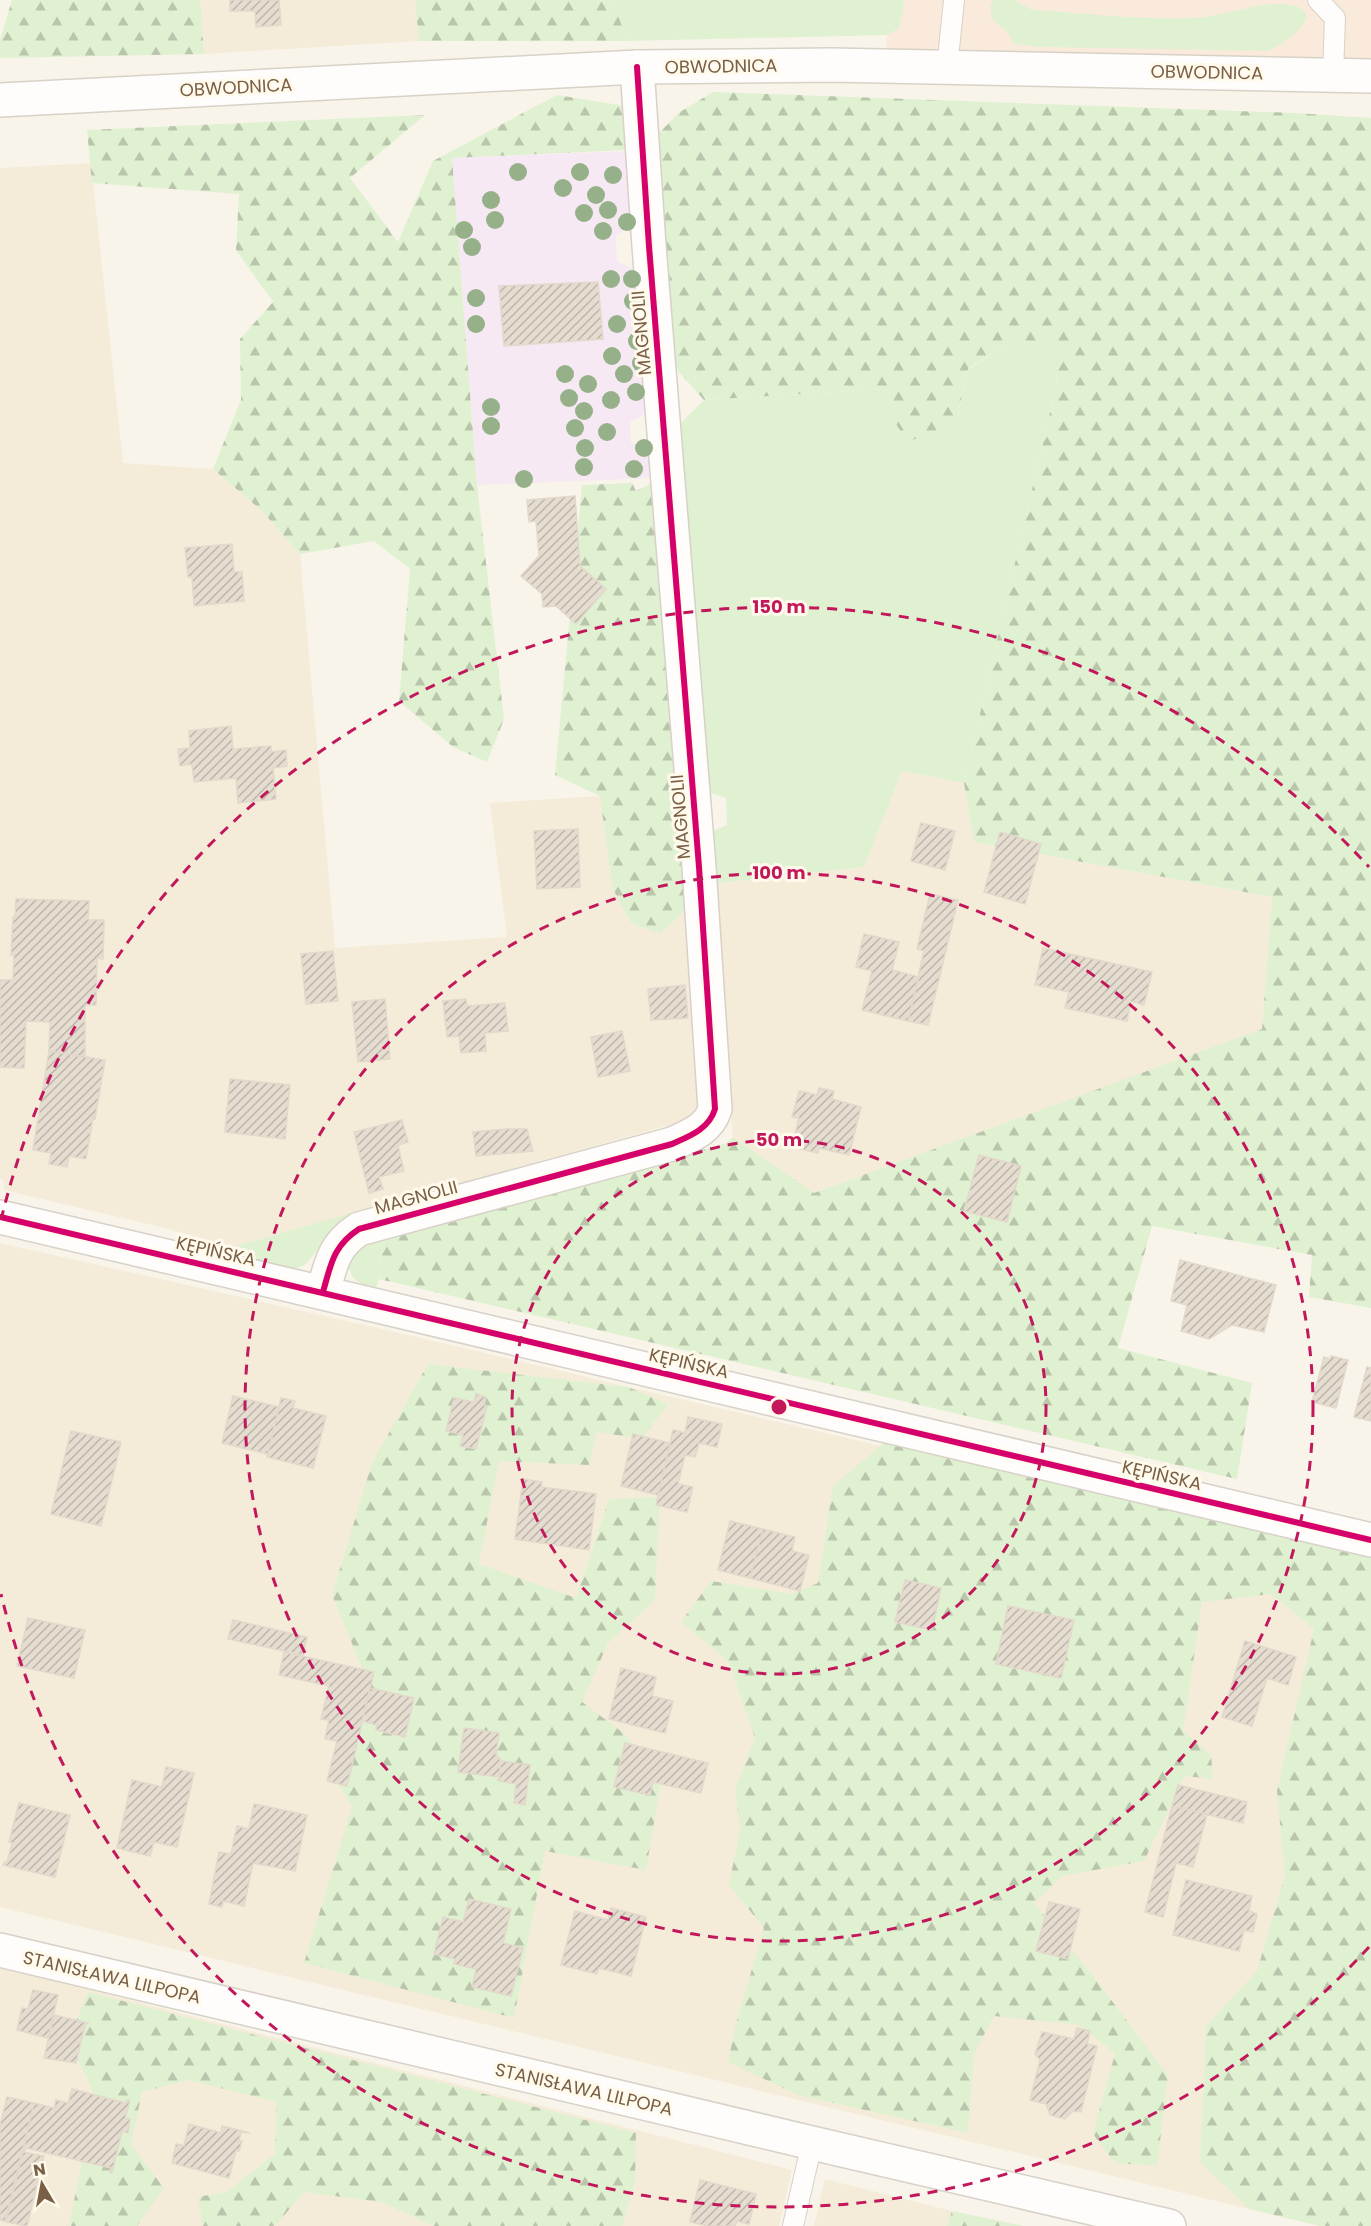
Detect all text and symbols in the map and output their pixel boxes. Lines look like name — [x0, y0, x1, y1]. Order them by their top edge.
street label: OBWODNICA — [664, 53, 778, 79]
street label: OBWODNICA — [1150, 59, 1264, 85]
street label: OBWODNICA — [179, 72, 293, 102]
street label: MAGNOLII — [625, 290, 657, 376]
text: 150 m — [752, 594, 806, 619]
street label: MAGNOLII — [664, 774, 696, 860]
text: 100 m — [752, 860, 806, 885]
text: 50 m — [756, 1127, 802, 1152]
street label: MAGNOLII — [372, 1174, 460, 1220]
street label: KĘPIŃSKA — [174, 1230, 258, 1272]
street label: KĘPIŃSKA — [647, 1342, 731, 1384]
centre of rings — [769, 1397, 789, 1417]
street label: KĘPIŃSKA — [1120, 1454, 1204, 1496]
street label: STANISŁAWA LILPOPA — [21, 1944, 203, 2010]
street label: STANISŁAWA LILPOPA — [493, 2056, 675, 2122]
north arrow — [12, 2154, 72, 2214]
text: N — [32, 2157, 47, 2182]

